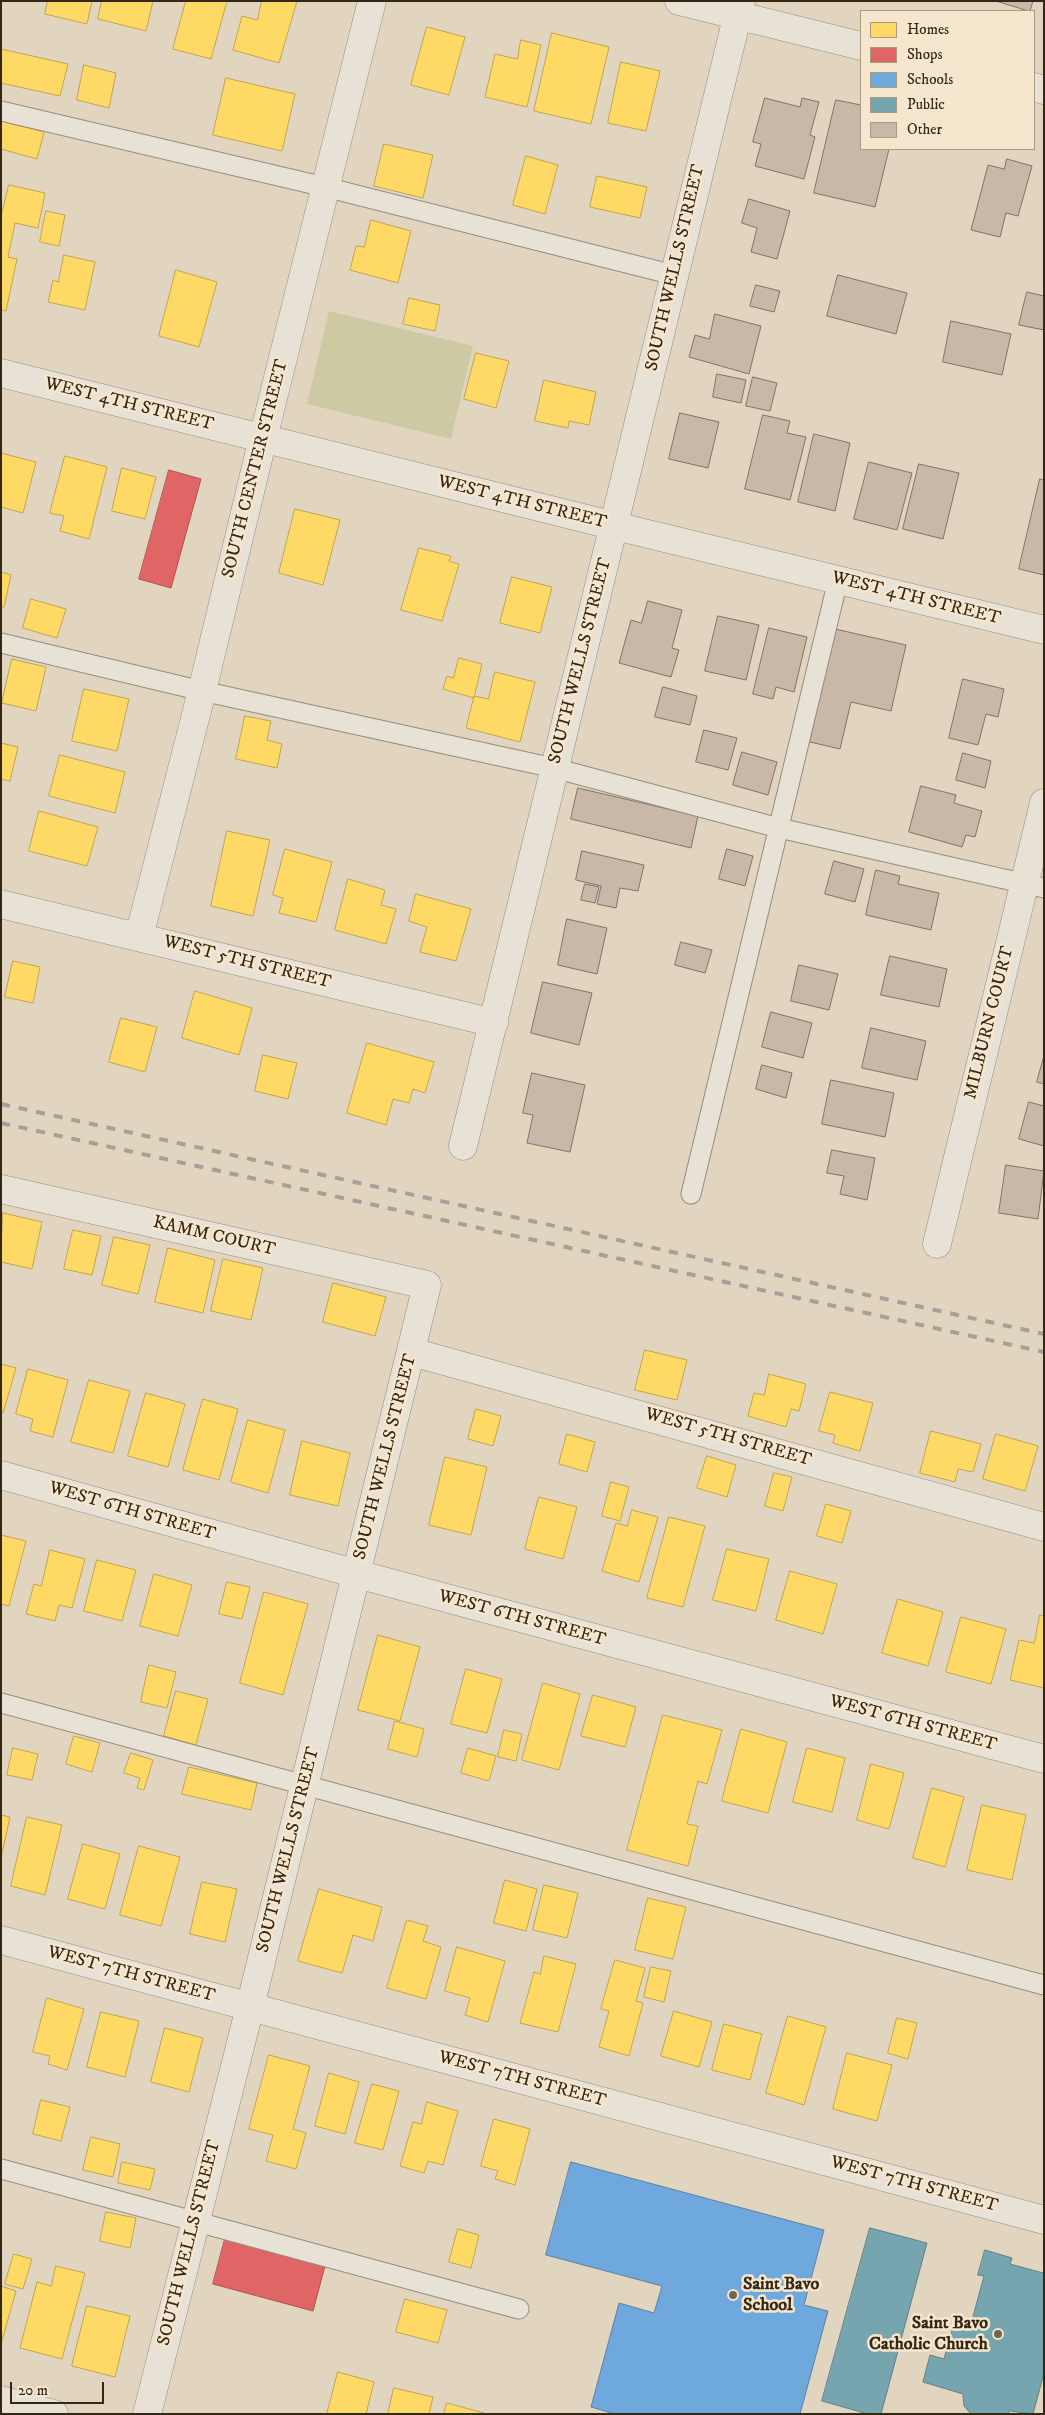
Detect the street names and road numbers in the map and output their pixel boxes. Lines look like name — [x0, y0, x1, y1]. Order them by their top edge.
street label: SOUTH WELLS STREET — [642, 163, 710, 373]
street label: SOUTH CENTER STREET — [218, 357, 294, 581]
street label: WEST 4TH STREET — [42, 374, 216, 436]
street label: WEST 4TH STREET — [435, 472, 609, 534]
street label: SOUTH WELLS STREET — [545, 556, 617, 766]
street label: WEST 4TH STREET — [829, 568, 1003, 630]
street label: WEST 5TH STREET — [161, 932, 333, 994]
street label: MILBURN COURT — [961, 944, 1019, 1102]
street label: KAMM COURT — [151, 1212, 277, 1262]
street label: SOUTH WELLS STREET — [350, 1352, 422, 1562]
street label: WEST 5TH STREET — [642, 1404, 814, 1472]
street label: WEST 6TH STREET — [46, 1478, 218, 1546]
street label: WEST 6TH STREET — [436, 1586, 608, 1652]
street label: WEST 6TH STREET — [827, 1691, 999, 1757]
street label: SOUTH WELLS STREET — [253, 1745, 325, 1955]
street label: WEST 7TH STREET — [45, 1942, 217, 2008]
street label: WEST 7TH STREET — [436, 2047, 608, 2113]
street label: SOUTH WELLS STREET — [154, 2138, 226, 2348]
street label: WEST 7TH STREET — [828, 2152, 1000, 2218]

